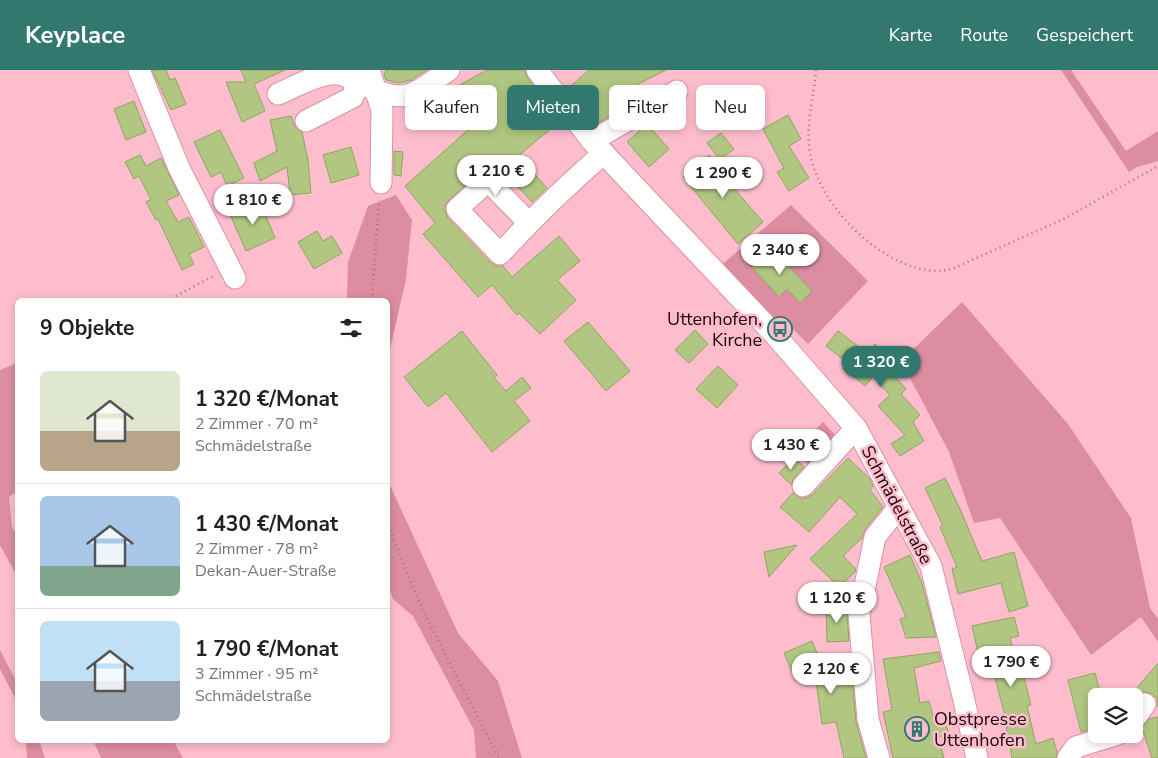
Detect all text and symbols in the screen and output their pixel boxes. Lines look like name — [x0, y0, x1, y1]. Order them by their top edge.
text: Keyplace — [25, 19, 125, 51]
text: Karte — [889, 23, 932, 47]
text: Route — [960, 23, 1008, 47]
text: Gespeichert — [1036, 23, 1133, 47]
chip: Kaufen — [405, 85, 497, 130]
chip: Mieten — [507, 85, 599, 130]
chip: Filter — [609, 85, 686, 130]
chip: Neu — [696, 85, 765, 130]
pin: 1 210 € — [450, 154, 542, 197]
pin: 1 290 € — [677, 156, 769, 199]
text: 1 210 € — [468, 160, 524, 182]
text: 1 290 € — [695, 162, 751, 184]
pin: 1 810 € — [207, 184, 299, 226]
text: 1 810 € — [225, 189, 281, 211]
pin: 2 340 € — [734, 234, 826, 276]
text: 2 340 € — [752, 239, 808, 261]
place label: Uttenhofen, Kirche — [667, 307, 762, 352]
text: 9 Objekte — [40, 314, 134, 342]
icon: filters — [337, 314, 365, 342]
bus stop icon: Uttenhofen, Kirche — [767, 316, 793, 342]
pin: 1 320 € — [835, 346, 927, 388]
text: 1 320 € — [853, 351, 909, 373]
text: 1 320 €/Monat — [195, 385, 338, 413]
icon: home — [80, 391, 140, 451]
text: 2 Zimmer · 70 m² — [195, 413, 318, 435]
pin: 1 430 € — [745, 428, 837, 471]
text: 1 430 € — [763, 434, 819, 456]
text: Schmädelstraße — [195, 435, 312, 457]
street label: Schmädelstraße — [856, 441, 938, 569]
text: 1 430 €/Monat — [195, 510, 338, 538]
icon: home — [80, 516, 140, 576]
text: 2 Zimmer · 78 m² — [195, 538, 318, 560]
text: Dekan-Auer-Straße — [195, 560, 336, 582]
pin: 1 120 € — [791, 582, 883, 624]
text: 1 120 € — [809, 587, 865, 609]
text: 1 790 €/Monat — [195, 635, 338, 663]
icon: home — [80, 641, 140, 701]
pin: 1 790 € — [965, 646, 1057, 688]
text: 1 790 € — [983, 651, 1039, 673]
pin: 2 120 € — [785, 652, 877, 695]
text: 2 120 € — [803, 658, 859, 680]
text: 3 Zimmer · 95 m² — [195, 663, 318, 685]
text: Schmädelstraße — [195, 685, 312, 707]
map controls — [1088, 688, 1143, 743]
button: layers — [1088, 688, 1143, 743]
place label: Obstpresse Uttenhofen — [934, 707, 1026, 752]
building icon: Obstpresse Uttenhofen — [904, 716, 930, 742]

